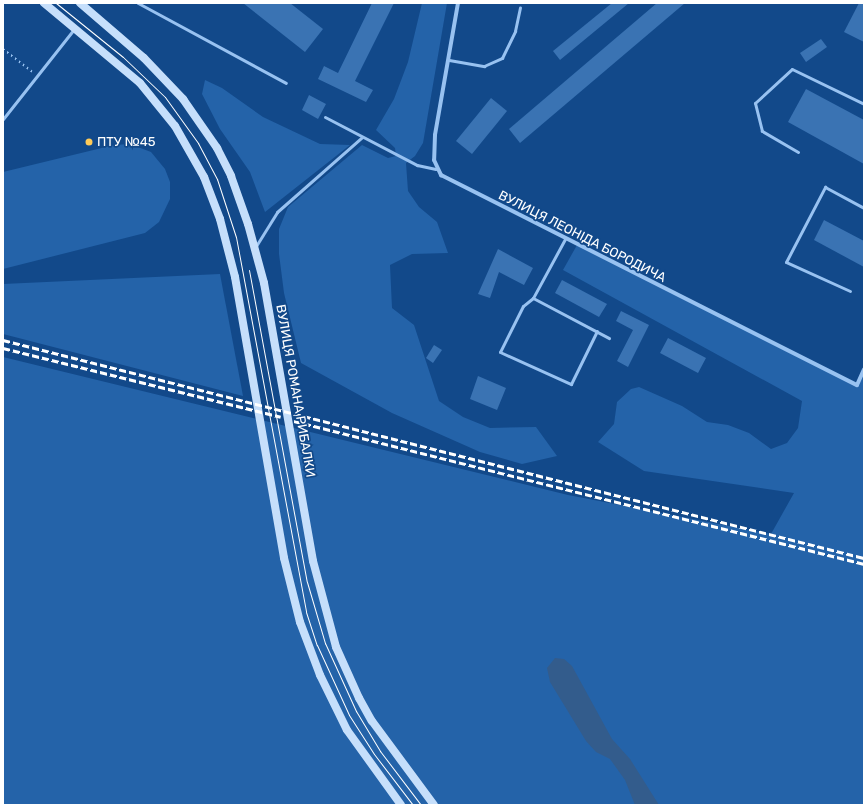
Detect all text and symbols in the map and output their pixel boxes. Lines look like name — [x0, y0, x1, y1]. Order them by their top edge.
place label: ПТУ №45 — [97, 134, 155, 150]
marker: ПТУ №45 — [84, 137, 94, 147]
street label: ВУЛИЦЯ ЛЕОНІДА БОРОДИЧА — [496, 188, 668, 286]
street label: ВУЛИЦЯ РОМАНА РИБАЛКИ — [272, 303, 318, 479]

